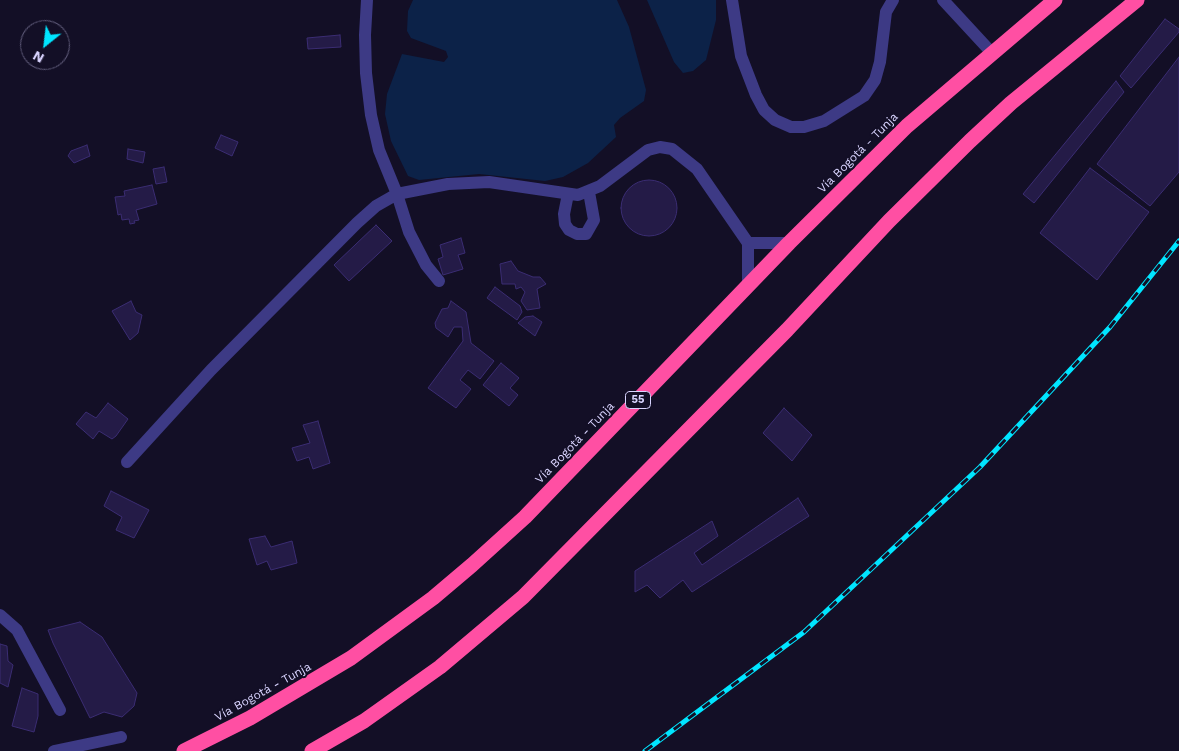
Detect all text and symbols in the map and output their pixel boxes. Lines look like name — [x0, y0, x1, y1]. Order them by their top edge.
north arrow — [20, 20, 70, 70]
text: N — [30, 48, 47, 67]
street label: Vía Bogotá - Tunja — [815, 110, 901, 196]
road number: 55 — [626, 392, 650, 408]
street label: Vía Bogotá - Tunja — [532, 399, 618, 487]
street label: Vía Bogotá - Tunja — [212, 660, 314, 724]

